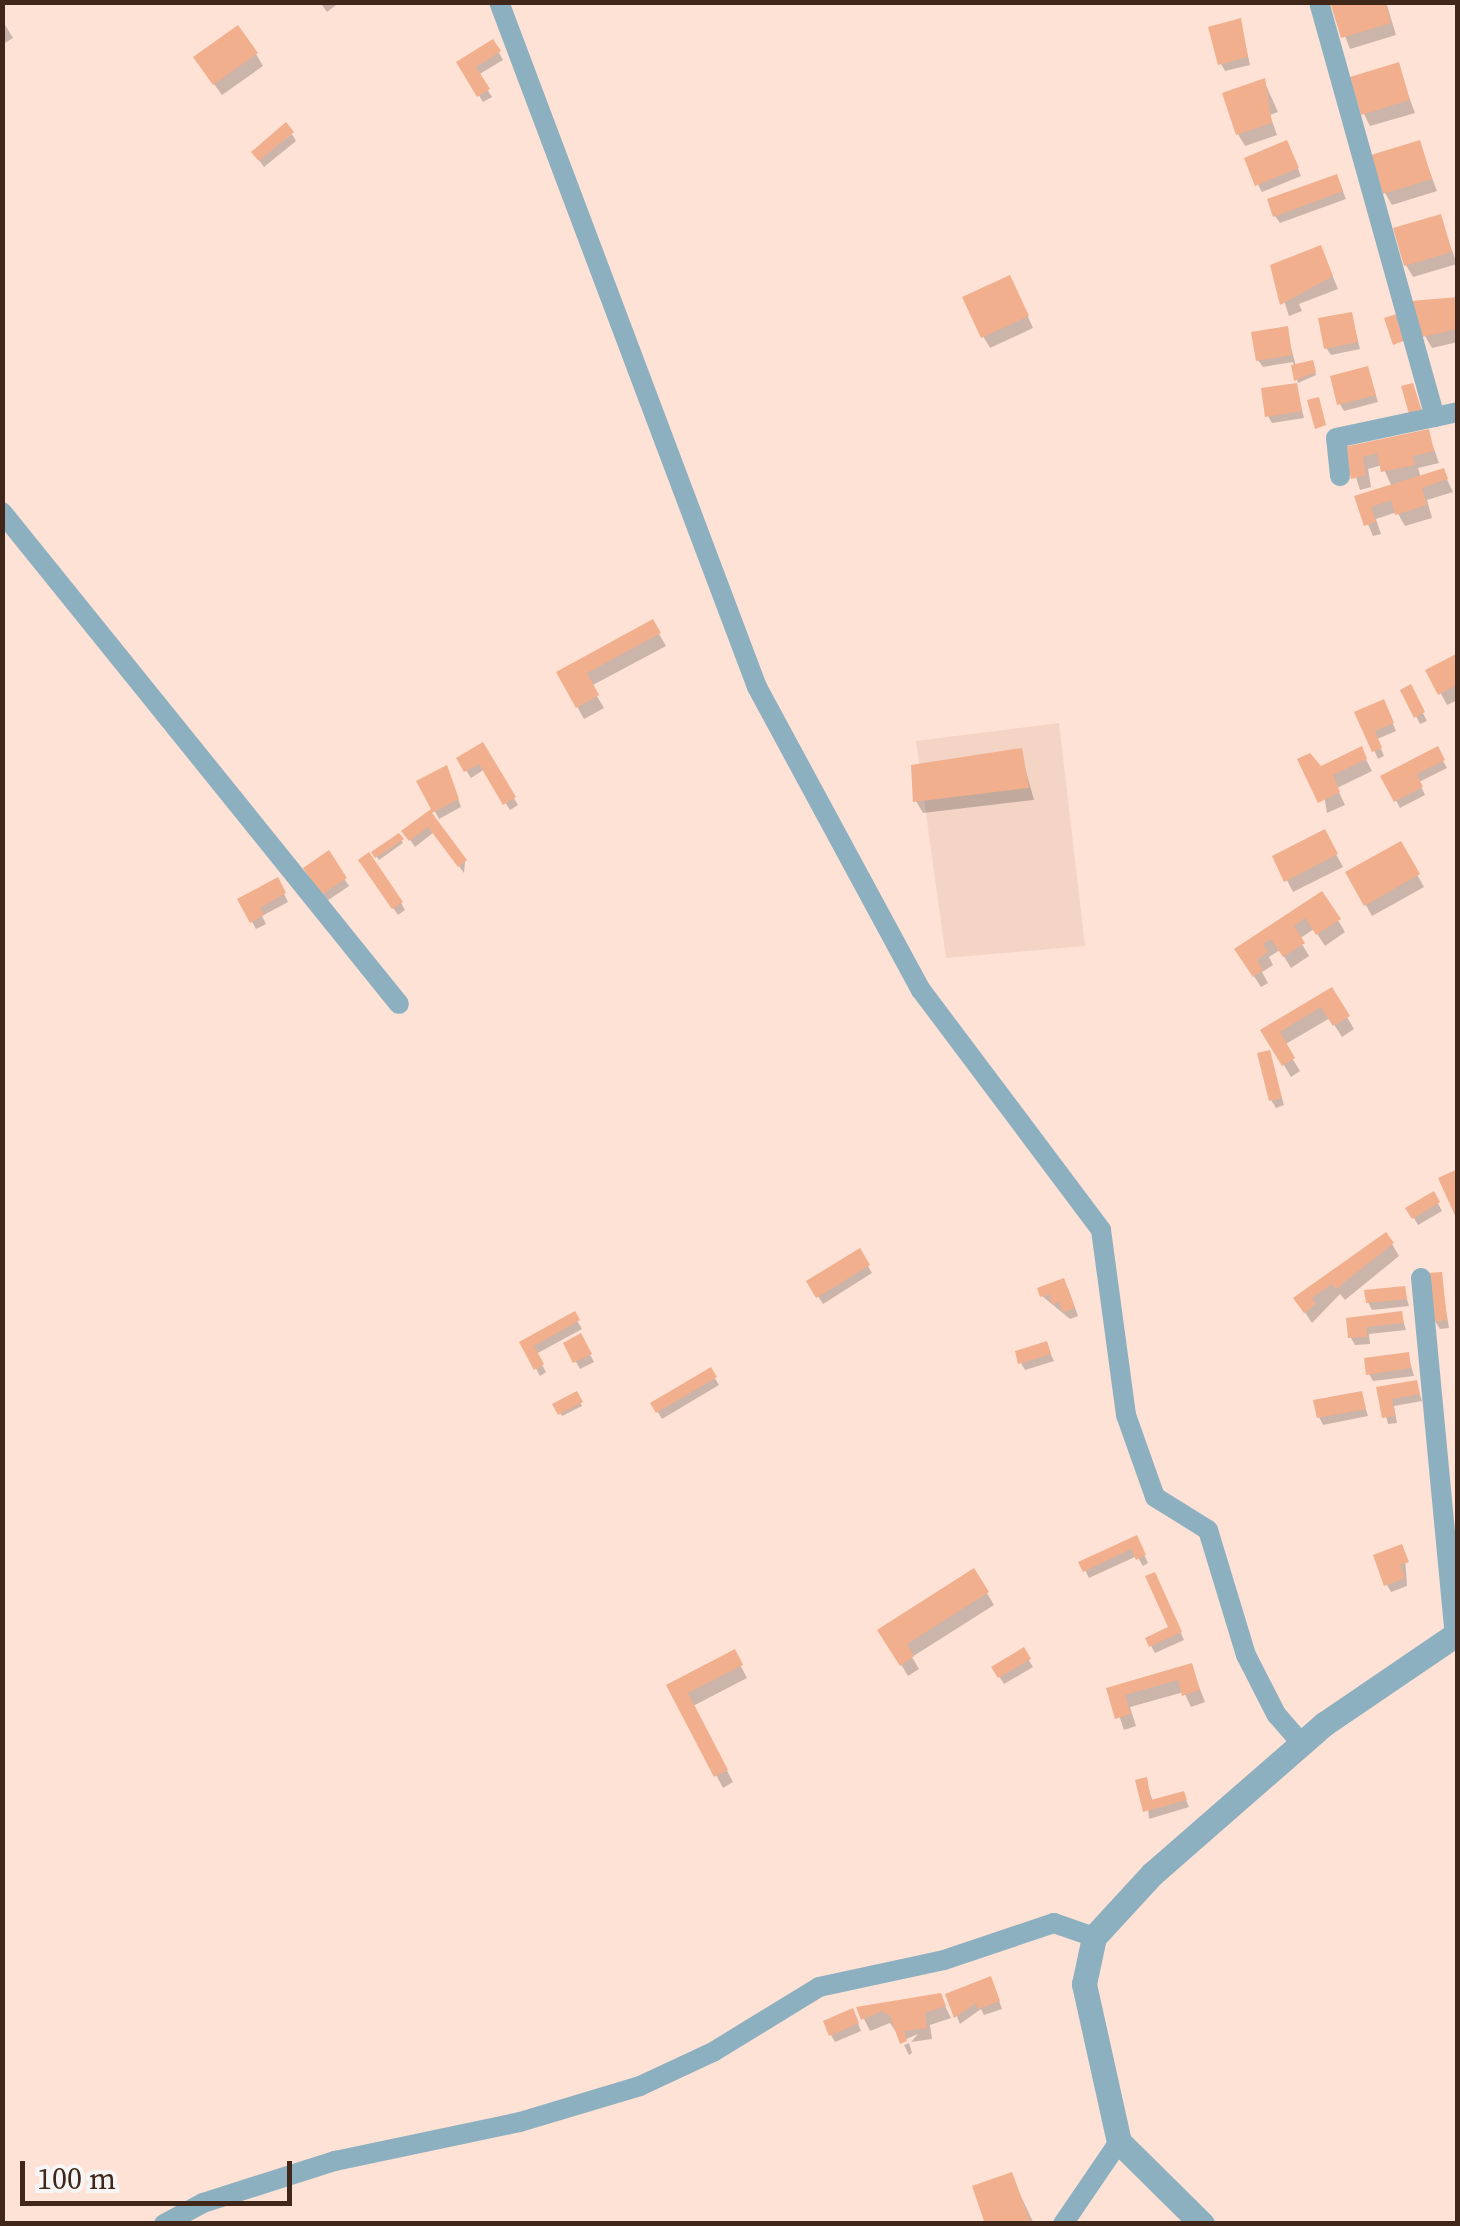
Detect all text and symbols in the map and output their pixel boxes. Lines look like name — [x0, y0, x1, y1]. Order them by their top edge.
scale bar — [25, 2141, 298, 2203]
text: 100 m — [37, 2158, 116, 2199]

